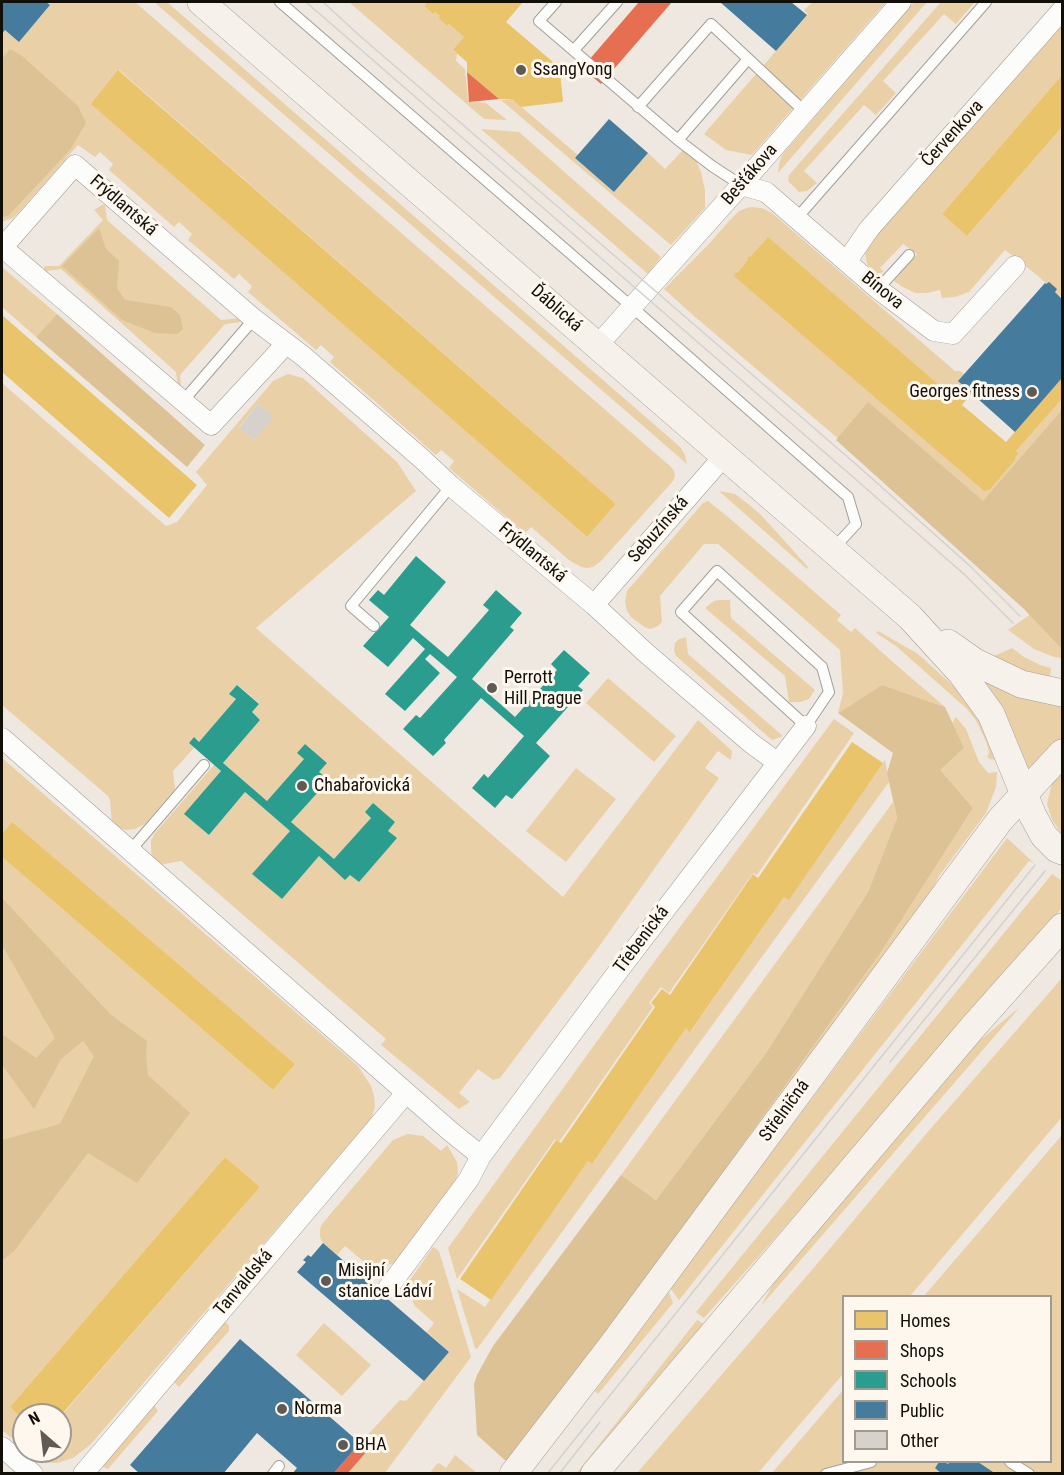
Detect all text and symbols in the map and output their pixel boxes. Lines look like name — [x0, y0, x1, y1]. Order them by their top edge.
place label: SsangYong — [533, 59, 612, 81]
marker: SsangYong — [514, 63, 528, 77]
street label: Červenkova — [917, 96, 989, 172]
street label: Bešťákova — [718, 140, 782, 210]
street label: Frýdlantská — [85, 171, 161, 241]
street label: Bínova — [857, 268, 907, 314]
street label: Ďáblická — [526, 281, 586, 337]
place label: Georges fitness — [909, 381, 1020, 403]
marker: Georges fitness — [1025, 385, 1039, 399]
street label: Sebuzínská — [624, 492, 694, 568]
street label: Frýdlantská — [494, 518, 570, 588]
place label: Perrott Hill Prague — [504, 667, 581, 710]
marker: Perrott Hill Prague — [485, 681, 499, 695]
place label: Chabařovická — [314, 775, 410, 797]
marker: Chabařovická — [295, 779, 309, 793]
street label: Třebenická — [610, 902, 674, 978]
street label: Střelničná — [755, 1076, 815, 1146]
street label: Tanvaldská — [210, 1245, 278, 1321]
place label: Misijní stanice Ládví — [338, 1260, 432, 1302]
marker: Misijní stanice Ládví — [319, 1274, 333, 1288]
legend — [842, 1295, 1052, 1463]
text: Homes — [900, 1310, 950, 1331]
text: Shops — [900, 1340, 944, 1361]
text: Schools — [900, 1370, 957, 1391]
place label: Norma — [294, 1398, 342, 1420]
text: Public — [900, 1400, 944, 1421]
marker: Norma — [275, 1402, 289, 1416]
north arrow — [12, 1403, 72, 1463]
text: N — [25, 1408, 43, 1429]
text: Other — [900, 1430, 939, 1451]
place label: BHA — [355, 1434, 387, 1456]
marker: BHA — [336, 1438, 350, 1452]

